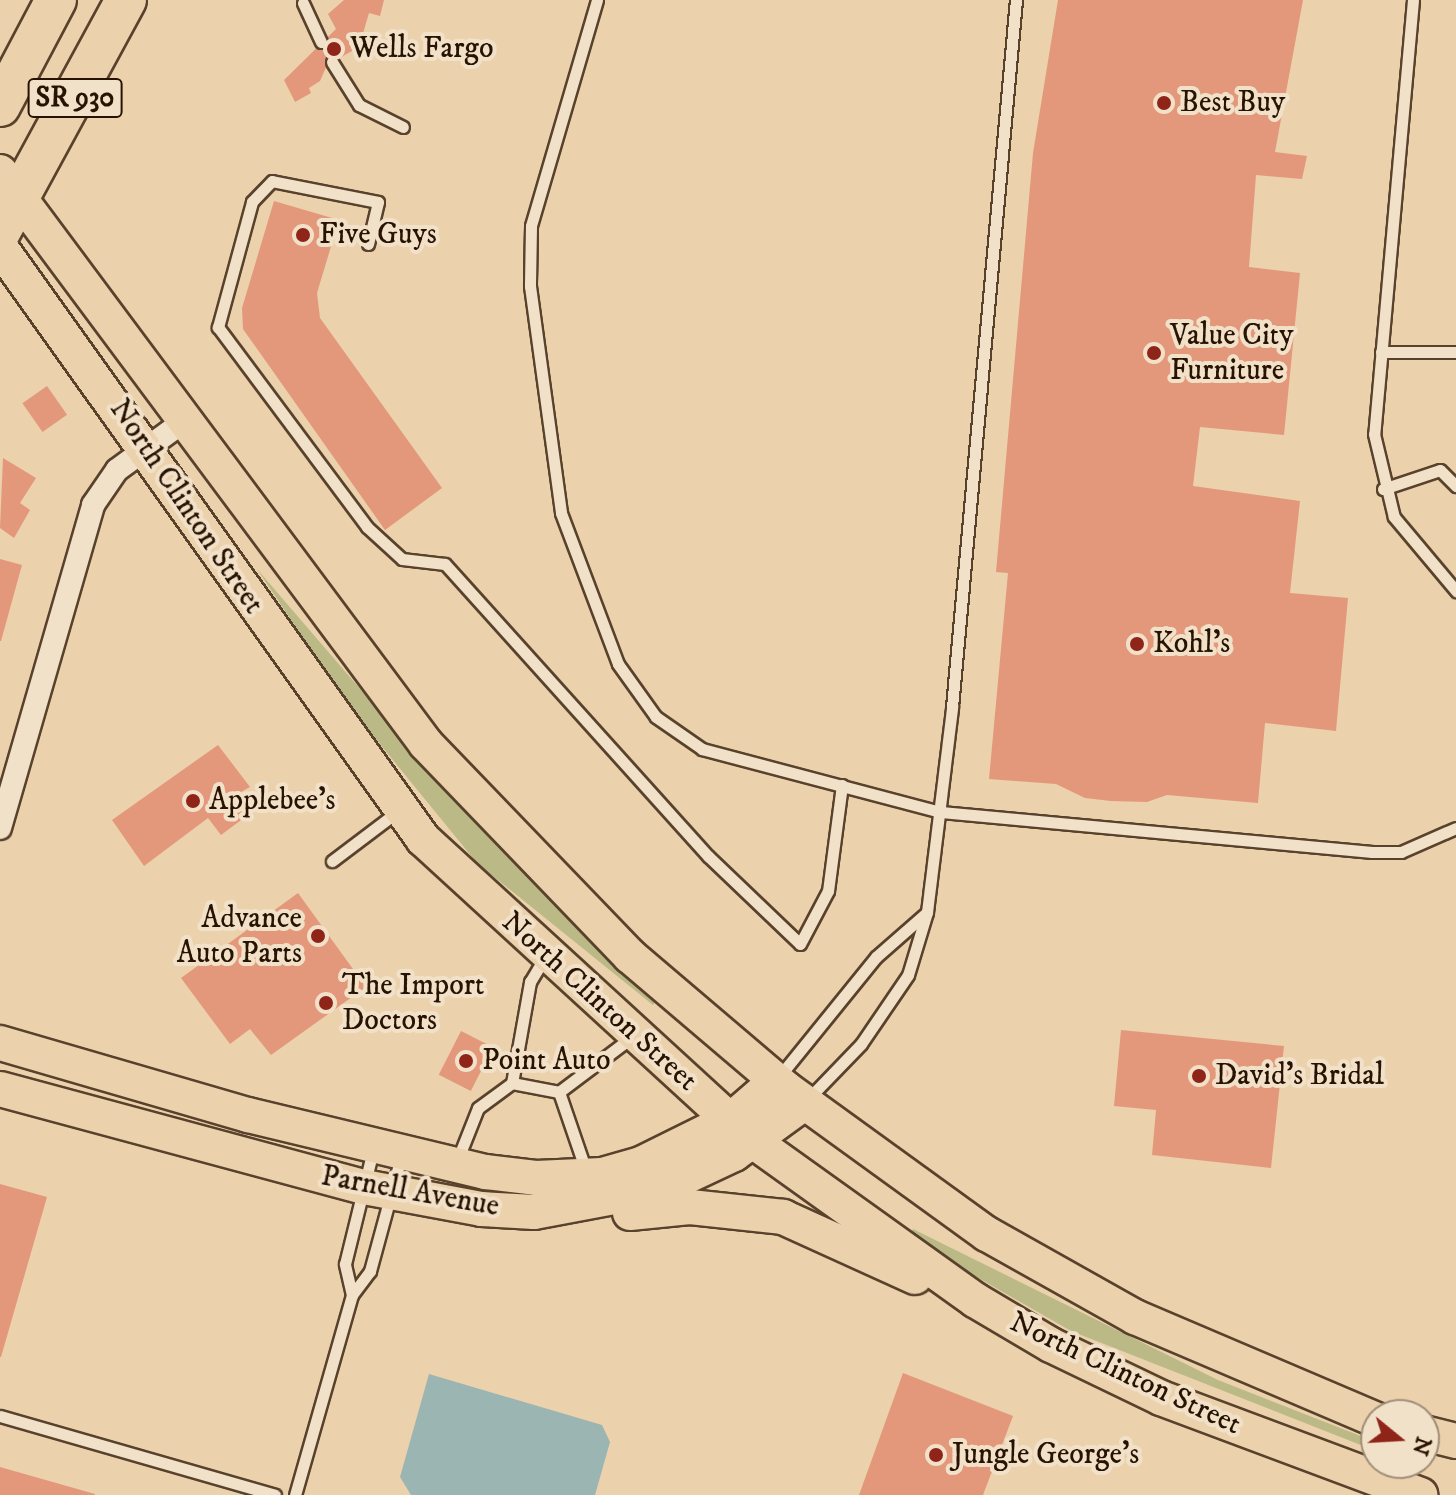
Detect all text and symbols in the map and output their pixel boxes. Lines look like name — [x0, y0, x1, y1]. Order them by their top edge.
place label: Wells Fargo — [350, 31, 494, 67]
marker: Wells Fargo — [325, 40, 343, 58]
road number: SR 930 — [27, 74, 123, 122]
place label: Best Buy — [1180, 85, 1285, 121]
marker: Best Buy — [1155, 94, 1173, 112]
place label: Five Guys — [319, 217, 437, 253]
marker: Five Guys — [294, 226, 312, 244]
place label: Value City Furniture — [1170, 318, 1293, 388]
marker: Value City Furniture — [1145, 344, 1163, 362]
street label: North Clinton Street — [101, 393, 271, 621]
place label: Kohl's — [1153, 626, 1230, 662]
marker: Kohl's — [1128, 635, 1146, 653]
place label: Applebee's — [209, 783, 336, 819]
marker: Applebee's — [184, 792, 202, 810]
place label: Advance Auto Parts — [177, 901, 302, 972]
street label: North Clinton Street — [494, 905, 704, 1099]
marker: Advance Auto Parts — [309, 927, 327, 945]
place label: The Import Doctors — [342, 968, 484, 1038]
marker: The Import Doctors — [317, 994, 335, 1012]
place label: Point Auto — [482, 1043, 611, 1079]
marker: Point Auto — [457, 1052, 475, 1070]
place label: David's Bridal — [1215, 1058, 1384, 1094]
marker: David's Bridal — [1190, 1067, 1208, 1085]
street label: Parnell Avenue — [318, 1159, 502, 1225]
street label: North Clinton Street — [1004, 1305, 1246, 1443]
north arrow — [1360, 1399, 1440, 1479]
text: N — [1406, 1433, 1437, 1459]
place label: Jungle George's — [952, 1437, 1139, 1473]
marker: Jungle George's — [927, 1446, 945, 1464]

